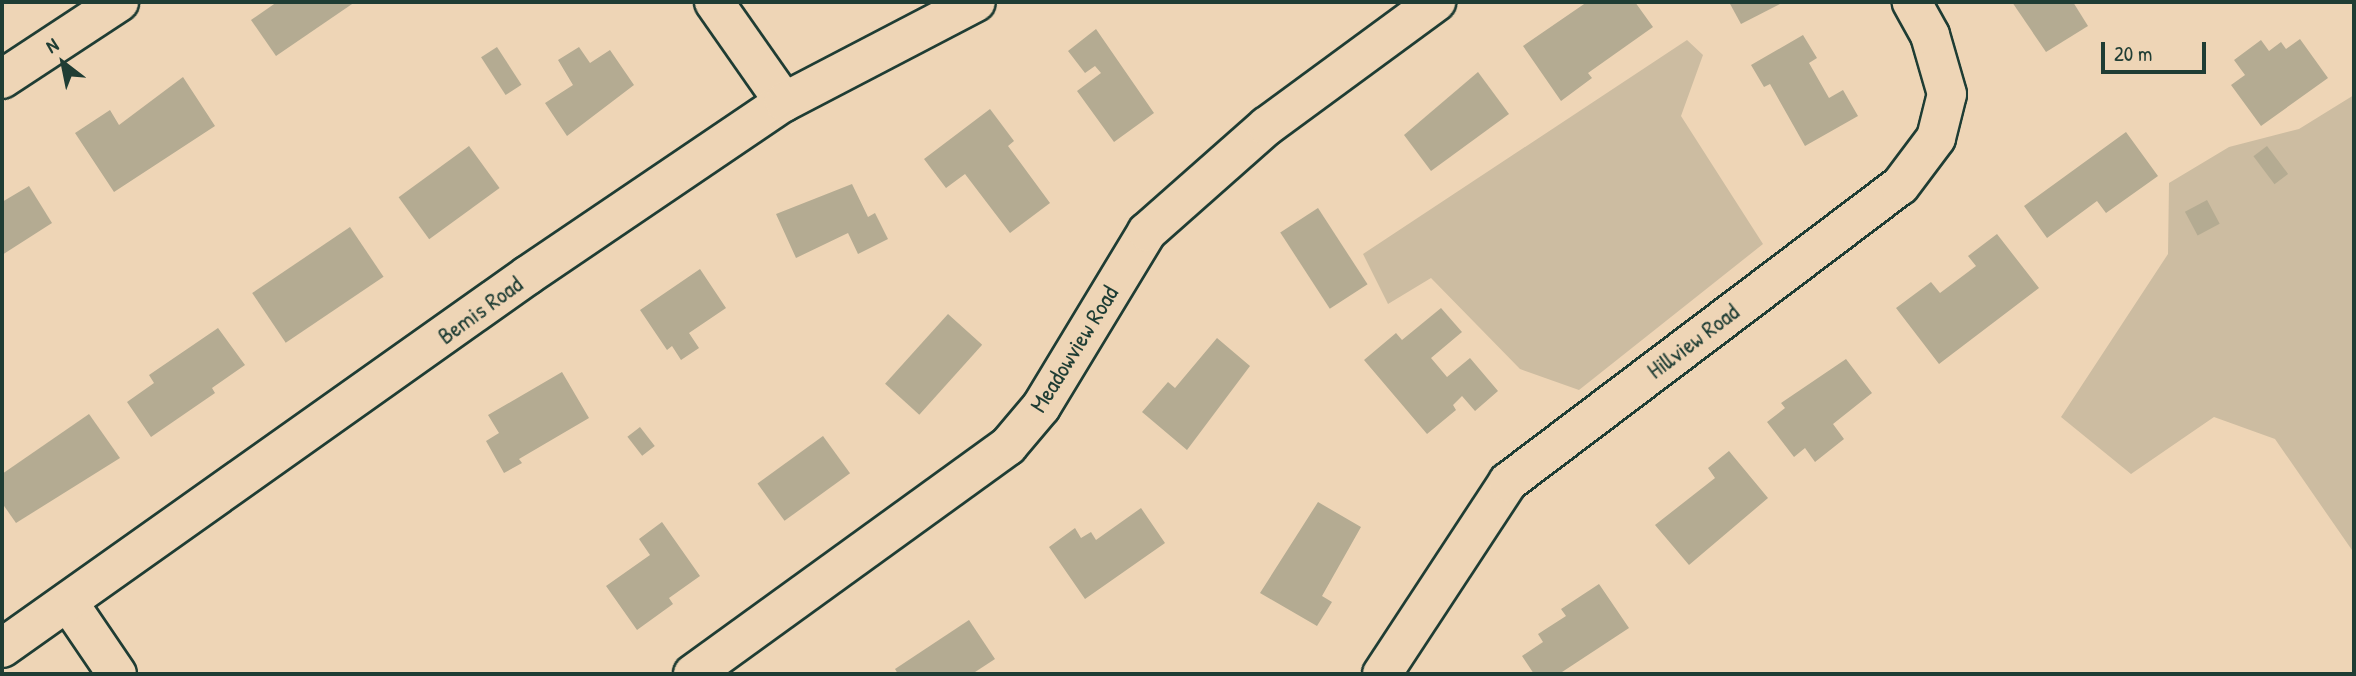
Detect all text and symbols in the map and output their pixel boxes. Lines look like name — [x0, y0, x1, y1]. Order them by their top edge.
north arrow — [28, 28, 98, 98]
scale bar — [2104, 28, 2209, 72]
text: N — [41, 31, 63, 59]
text: 20 m — [2114, 39, 2152, 68]
street label: Bemis Road — [432, 270, 528, 350]
street label: Meadowview Road — [1024, 280, 1124, 418]
street label: Hillview Road — [1641, 297, 1745, 385]

